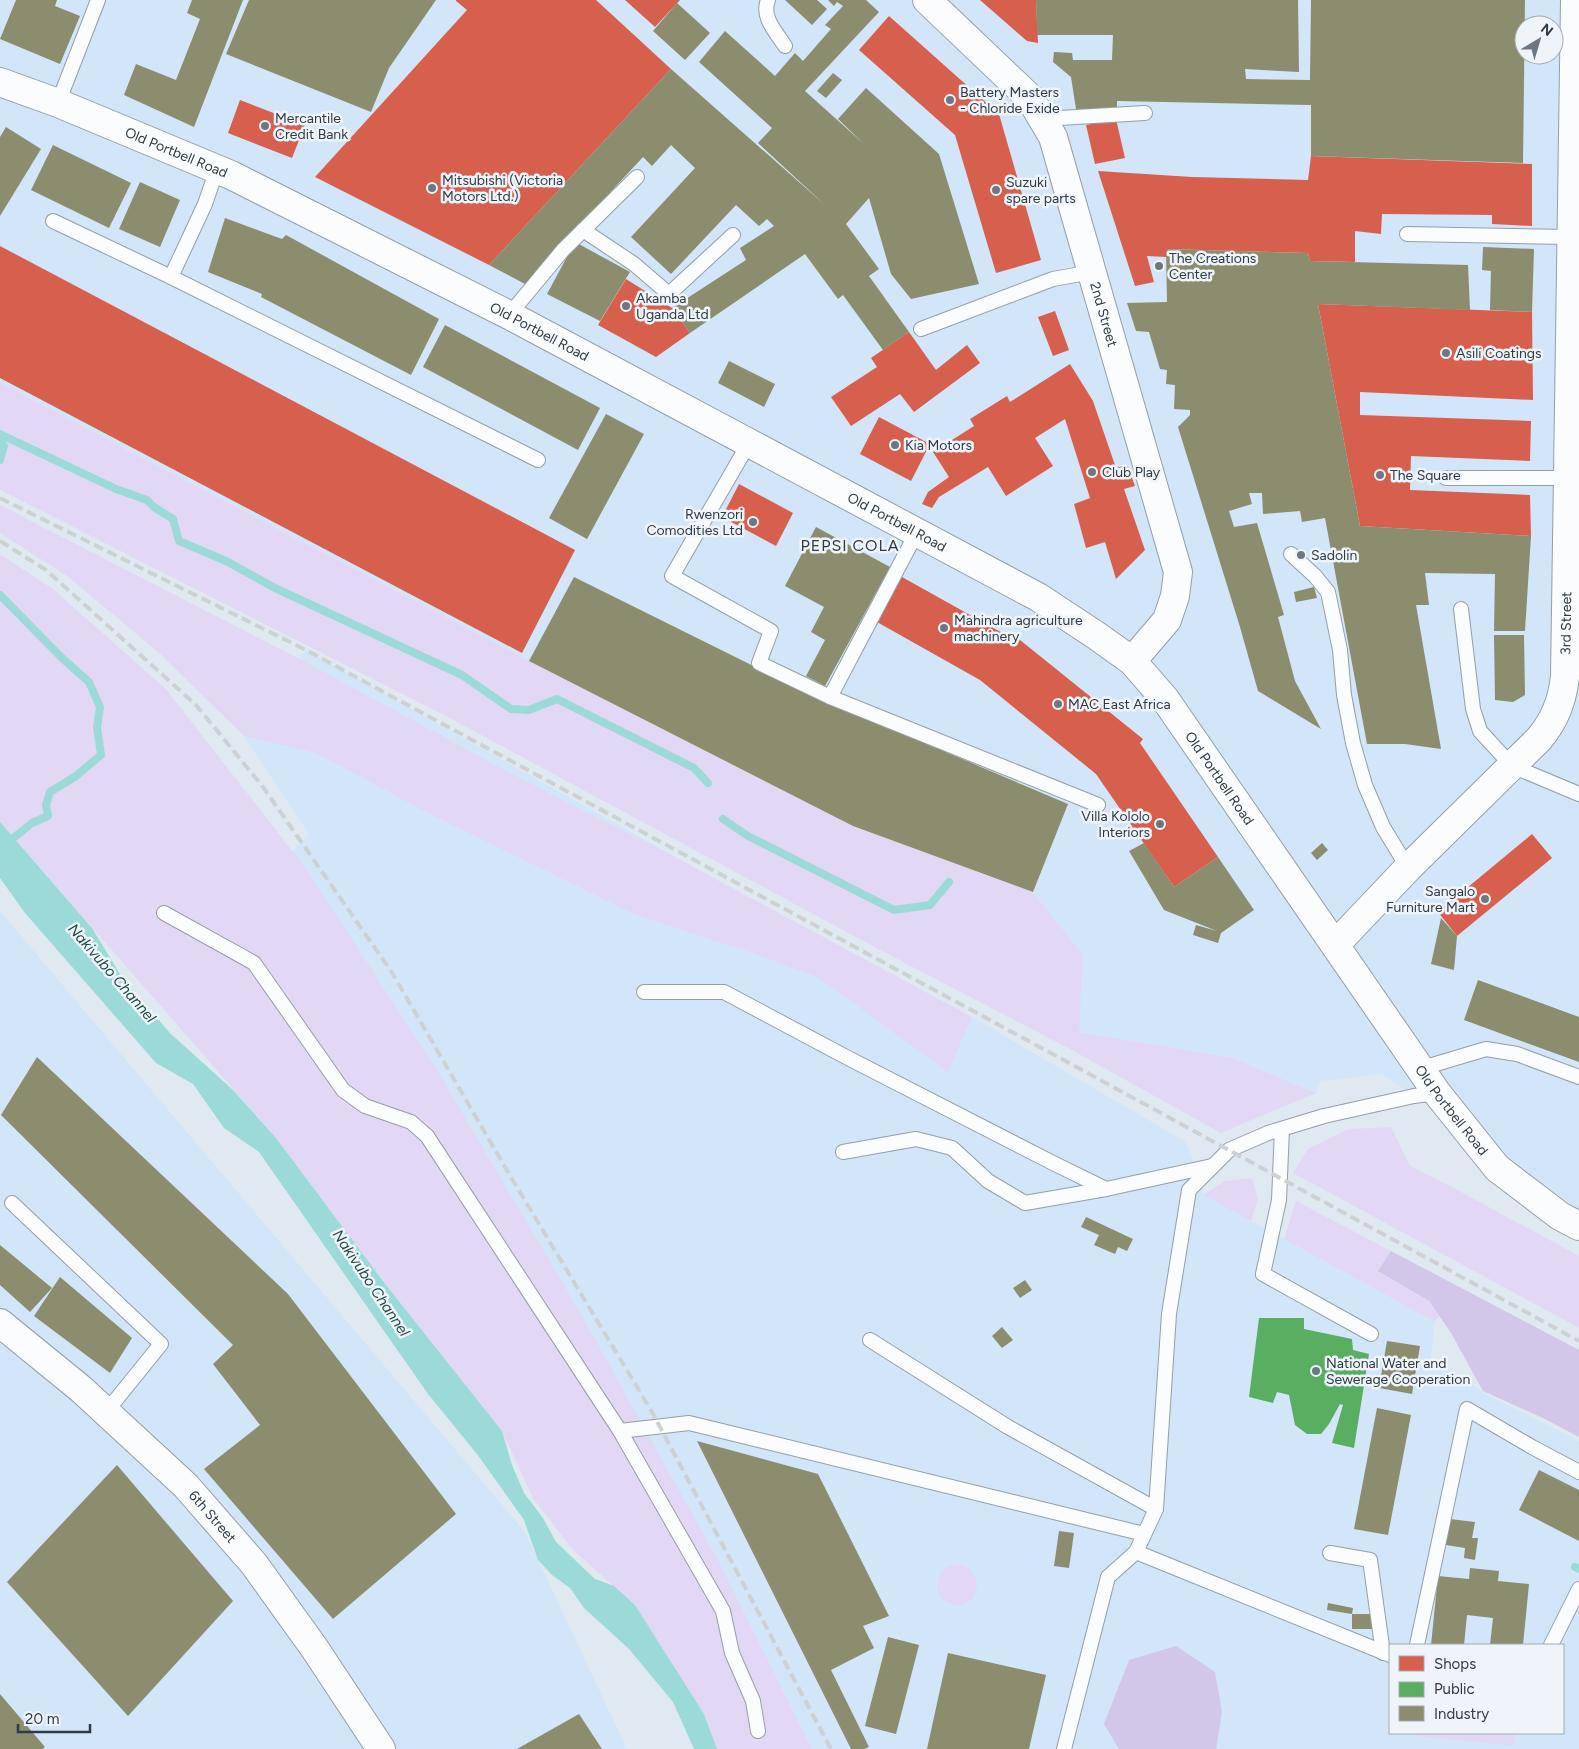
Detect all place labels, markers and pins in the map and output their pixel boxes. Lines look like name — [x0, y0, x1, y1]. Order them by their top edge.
place label: Battery Masters - Chloride Exide — [960, 84, 1060, 117]
marker: Battery Masters - Chloride Exide — [944, 94, 956, 106]
place label: Mercantile Credit Bank — [275, 110, 348, 143]
marker: Mercantile Credit Bank — [259, 120, 271, 132]
place label: Mitsubishi (Victoria Motors Ltd.) — [442, 172, 563, 205]
place label: Suzuki spare parts — [1006, 174, 1076, 207]
marker: Mitsubishi (Victoria Motors Ltd.) — [426, 182, 438, 194]
marker: Suzuki spare parts — [990, 184, 1002, 196]
place label: The Creations Center — [1169, 250, 1256, 283]
marker: The Creations Center — [1153, 260, 1165, 272]
place label: Akamba Uganda Ltd — [636, 290, 709, 323]
marker: Akamba Uganda Ltd — [620, 300, 632, 312]
place label: Asili Coatings — [1456, 345, 1541, 362]
marker: Asili Coatings — [1440, 347, 1452, 359]
place label: Kia Motors — [905, 437, 972, 454]
marker: Kia Motors — [889, 439, 901, 451]
place label: Club Play — [1102, 464, 1161, 481]
marker: Club Play — [1086, 466, 1098, 478]
place label: The Square — [1390, 467, 1461, 484]
marker: The Square — [1374, 469, 1386, 481]
place label: Rwenzori Comodities Ltd — [646, 506, 743, 539]
marker: Rwenzori Comodities Ltd — [747, 516, 759, 528]
place label: Sadolin — [1311, 547, 1357, 564]
marker: Sadolin — [1295, 549, 1307, 561]
place label: Mahindra agriculture machinery — [954, 612, 1083, 645]
marker: Mahindra agriculture machinery — [938, 622, 950, 634]
place label: MAC East Africa — [1068, 696, 1171, 713]
marker: MAC East Africa — [1052, 698, 1064, 710]
place label: Villa Kololo Interiors — [1081, 808, 1150, 841]
marker: Villa Kololo Interiors — [1154, 818, 1166, 830]
place label: Sangalo Furniture Mart — [1386, 883, 1475, 916]
marker: Sangalo Furniture Mart — [1479, 893, 1491, 905]
place label: National Water and Sewerage Cooperation — [1326, 1355, 1470, 1388]
marker: National Water and Sewerage Cooperation — [1310, 1365, 1322, 1377]

